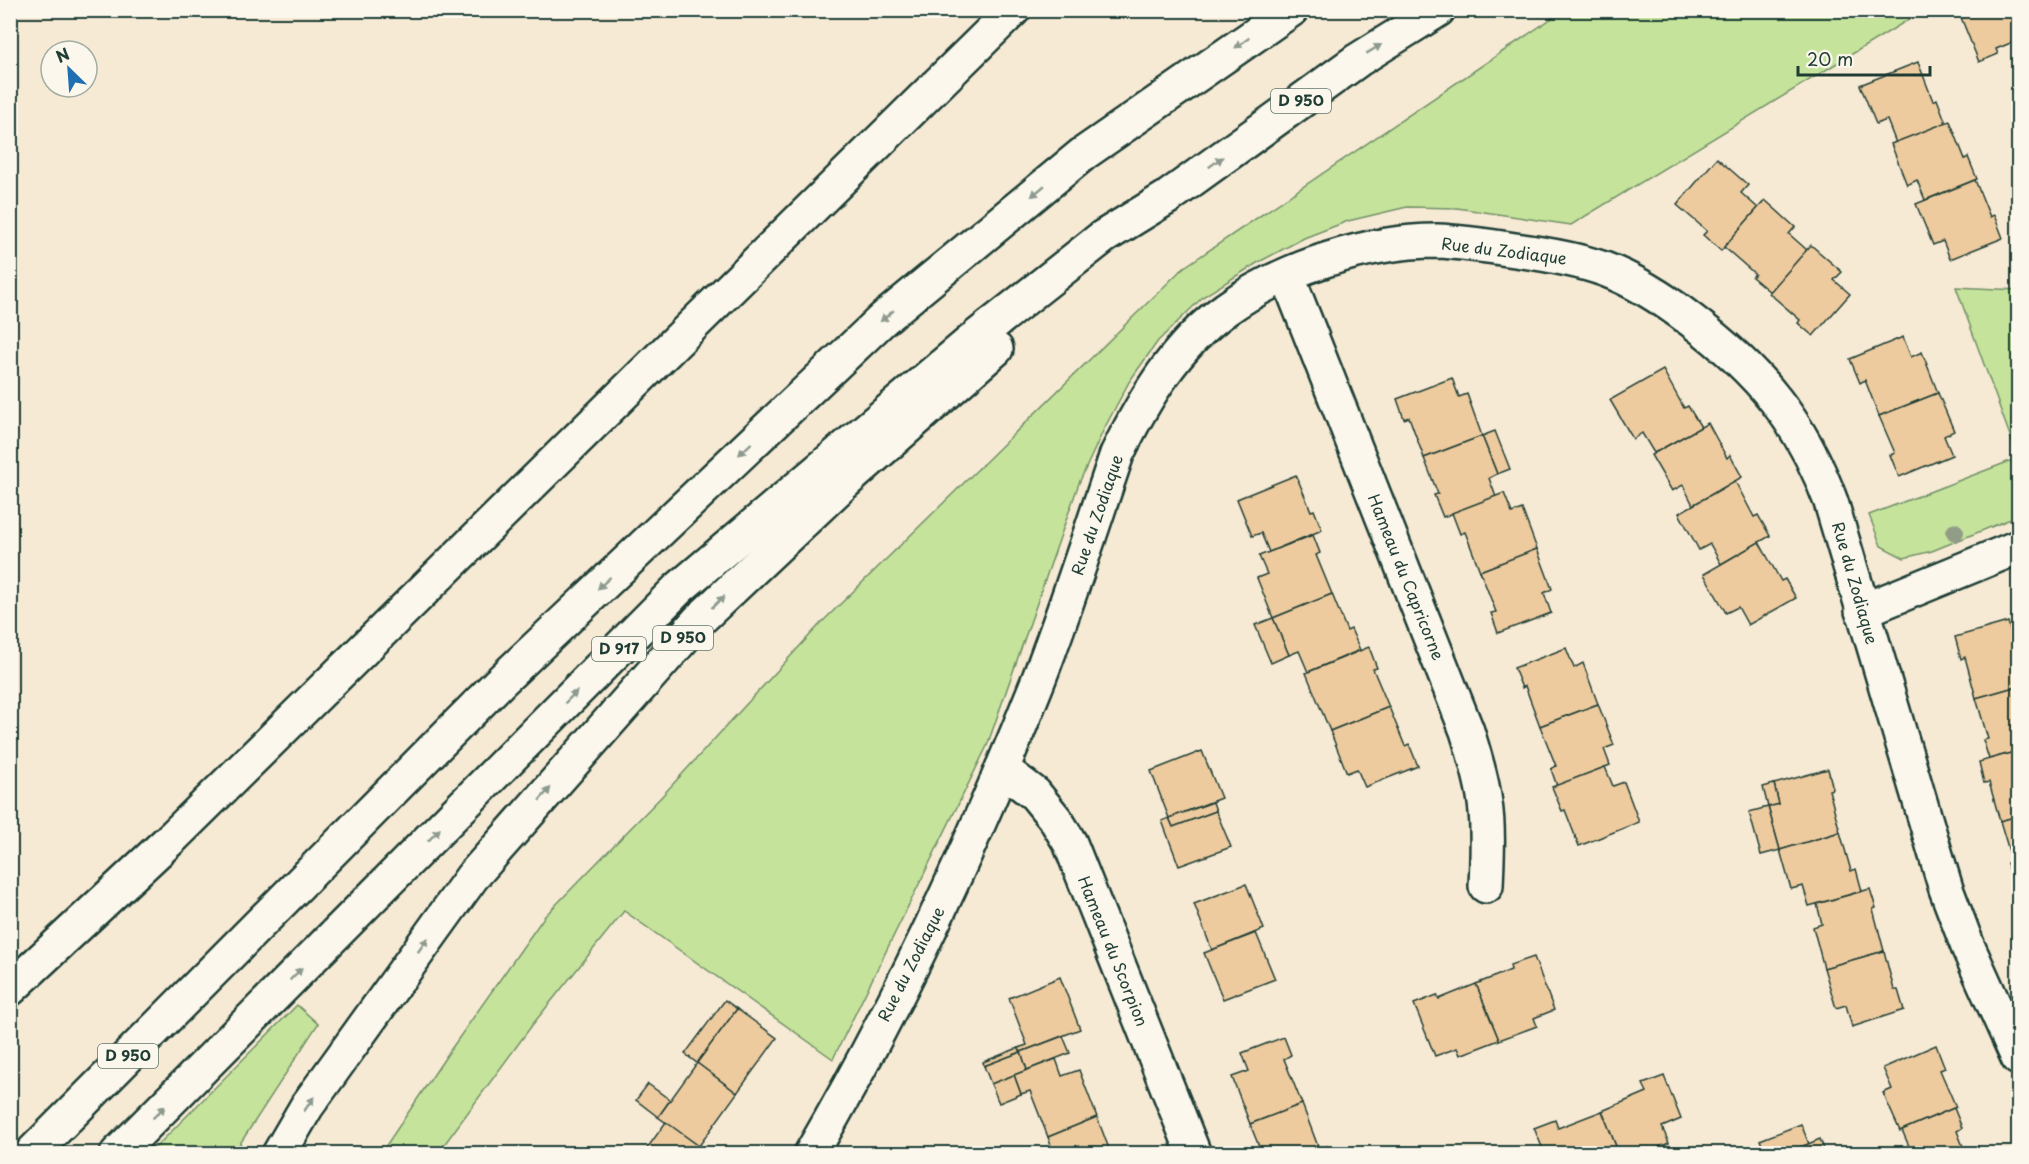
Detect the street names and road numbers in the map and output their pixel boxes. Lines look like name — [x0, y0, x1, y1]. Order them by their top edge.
road number: D 950 — [1271, 89, 1331, 113]
street label: Rue du Zodiaque — [1440, 230, 1568, 270]
street label: Rue du Zodiaque — [1064, 451, 1128, 578]
street label: Hameau du Capricorne — [1363, 490, 1451, 663]
street label: Rue du Zodiaque — [1827, 519, 1885, 647]
road number: D 950 — [653, 626, 713, 650]
road number: D 917 — [592, 637, 646, 661]
street label: Hameau du Scorpion — [1073, 872, 1155, 1029]
street label: Rue du Zodiaque — [871, 902, 950, 1025]
road number: D 950 — [98, 1044, 158, 1068]

